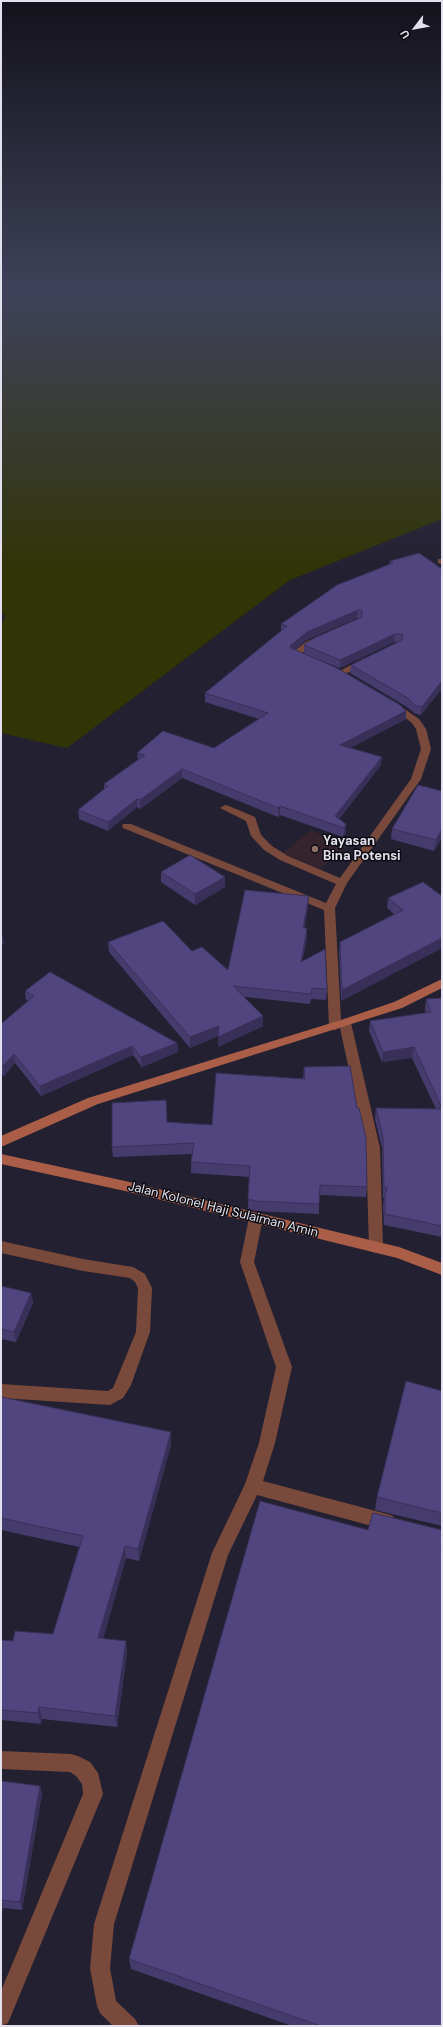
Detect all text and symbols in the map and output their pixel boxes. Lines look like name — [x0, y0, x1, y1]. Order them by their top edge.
north arrow — [395, 8, 435, 48]
text: U — [397, 27, 413, 41]
place label: Yayasan Bina Potensi — [323, 834, 401, 865]
marker: Yayasan Bina Potensi — [310, 844, 320, 854]
street label: Jalan Kolonel Haji Sulaiman Amin — [126, 1179, 320, 1241]

